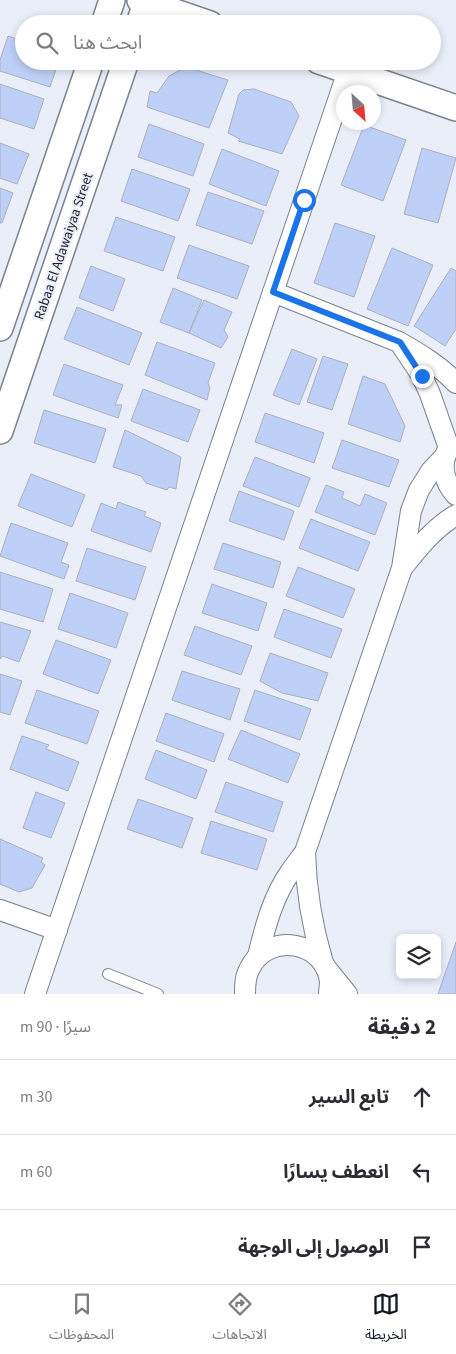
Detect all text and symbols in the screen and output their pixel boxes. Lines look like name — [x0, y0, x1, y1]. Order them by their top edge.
search box — [15, 15, 441, 70]
icon: search — [33, 29, 61, 57]
text: ابحث هنا — [73, 30, 142, 57]
north arrow — [336, 85, 381, 130]
street label: Rabaa El Adawaiyaa Street — [29, 170, 99, 323]
route start — [293, 189, 316, 212]
route end — [411, 365, 434, 388]
map controls — [396, 934, 441, 979]
button: layers — [396, 934, 441, 979]
text: 2 دقيقة — [368, 1012, 436, 1042]
text: سيرًا · 90 m — [20, 1016, 91, 1038]
icon: ahead — [408, 1083, 436, 1111]
text: تابع السير — [309, 1084, 389, 1111]
text: 30 m — [20, 1086, 52, 1108]
icon: left — [408, 1158, 436, 1186]
text: انعطف يسارًا — [283, 1159, 389, 1186]
text: 60 m — [20, 1161, 52, 1183]
icon: arrive — [408, 1233, 436, 1261]
text: الوصول إلى الوجهة — [238, 1234, 389, 1261]
tab: المحفوظات — [49, 1290, 114, 1349]
tab: الاتجاهات — [212, 1290, 267, 1349]
tab: الخريطة — [365, 1290, 407, 1349]

